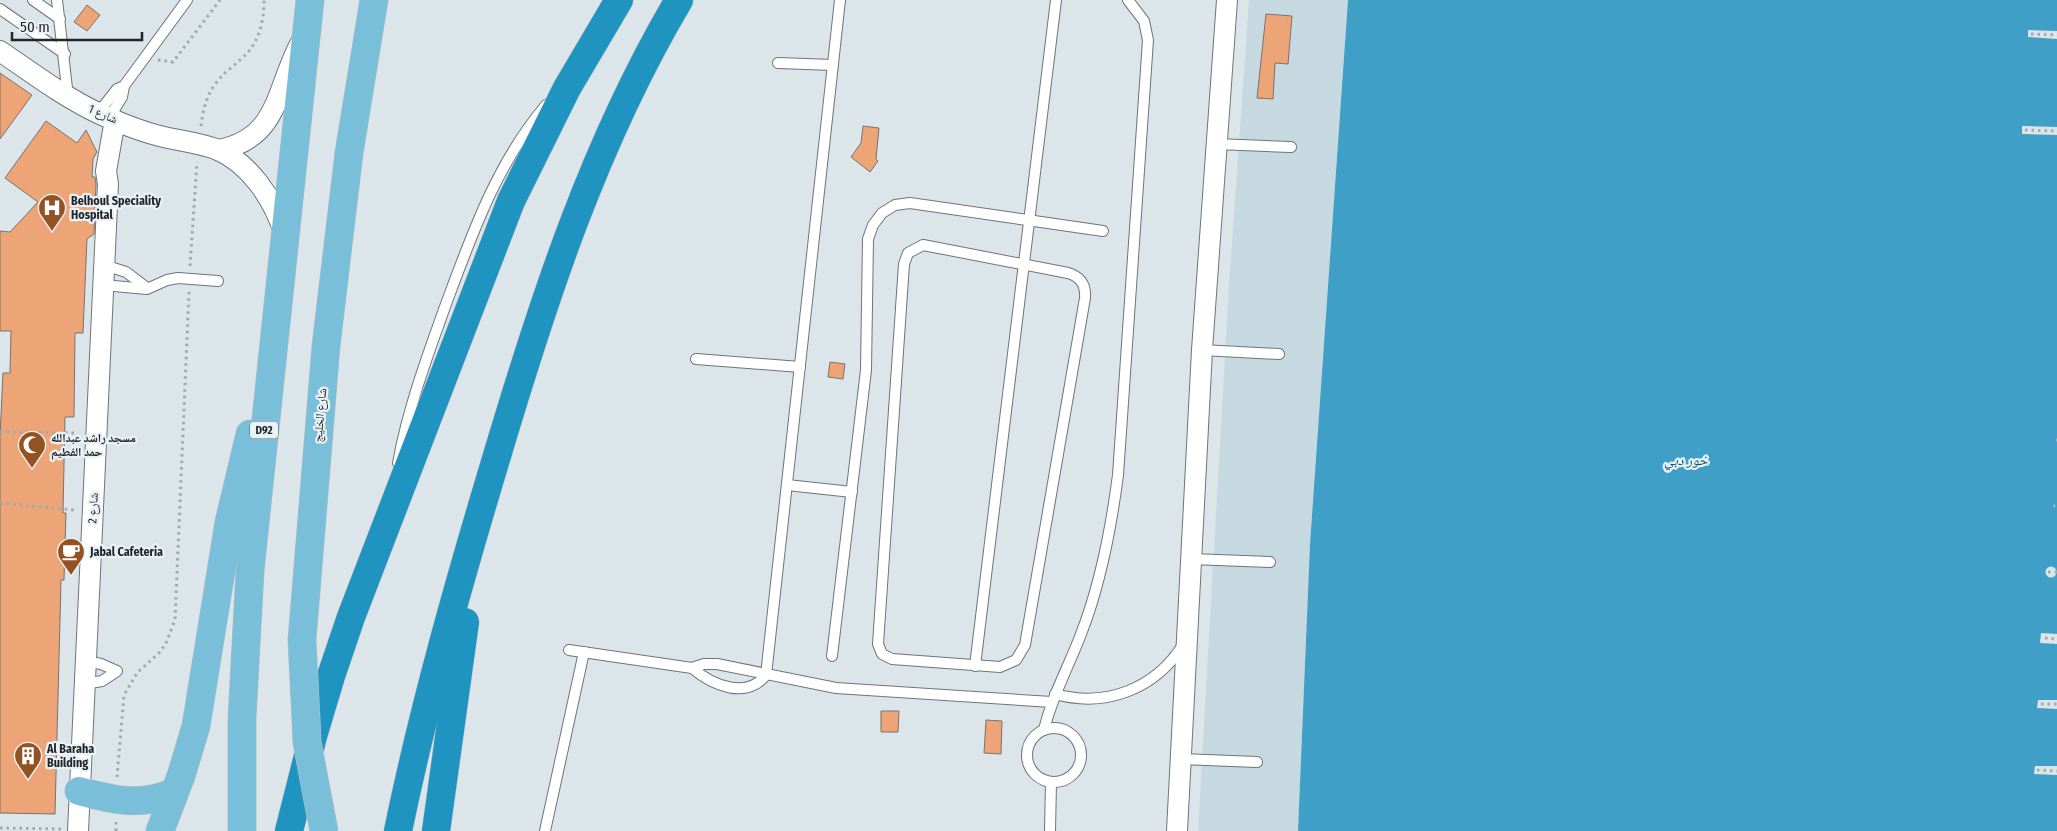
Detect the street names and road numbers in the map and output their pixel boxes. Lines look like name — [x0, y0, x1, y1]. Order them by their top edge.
street label: شارع 1 — [86, 101, 120, 128]
street label: شارع الخليج — [311, 387, 330, 443]
road number: D92 — [250, 422, 278, 438]
street label: شارع 2 — [85, 492, 102, 524]

